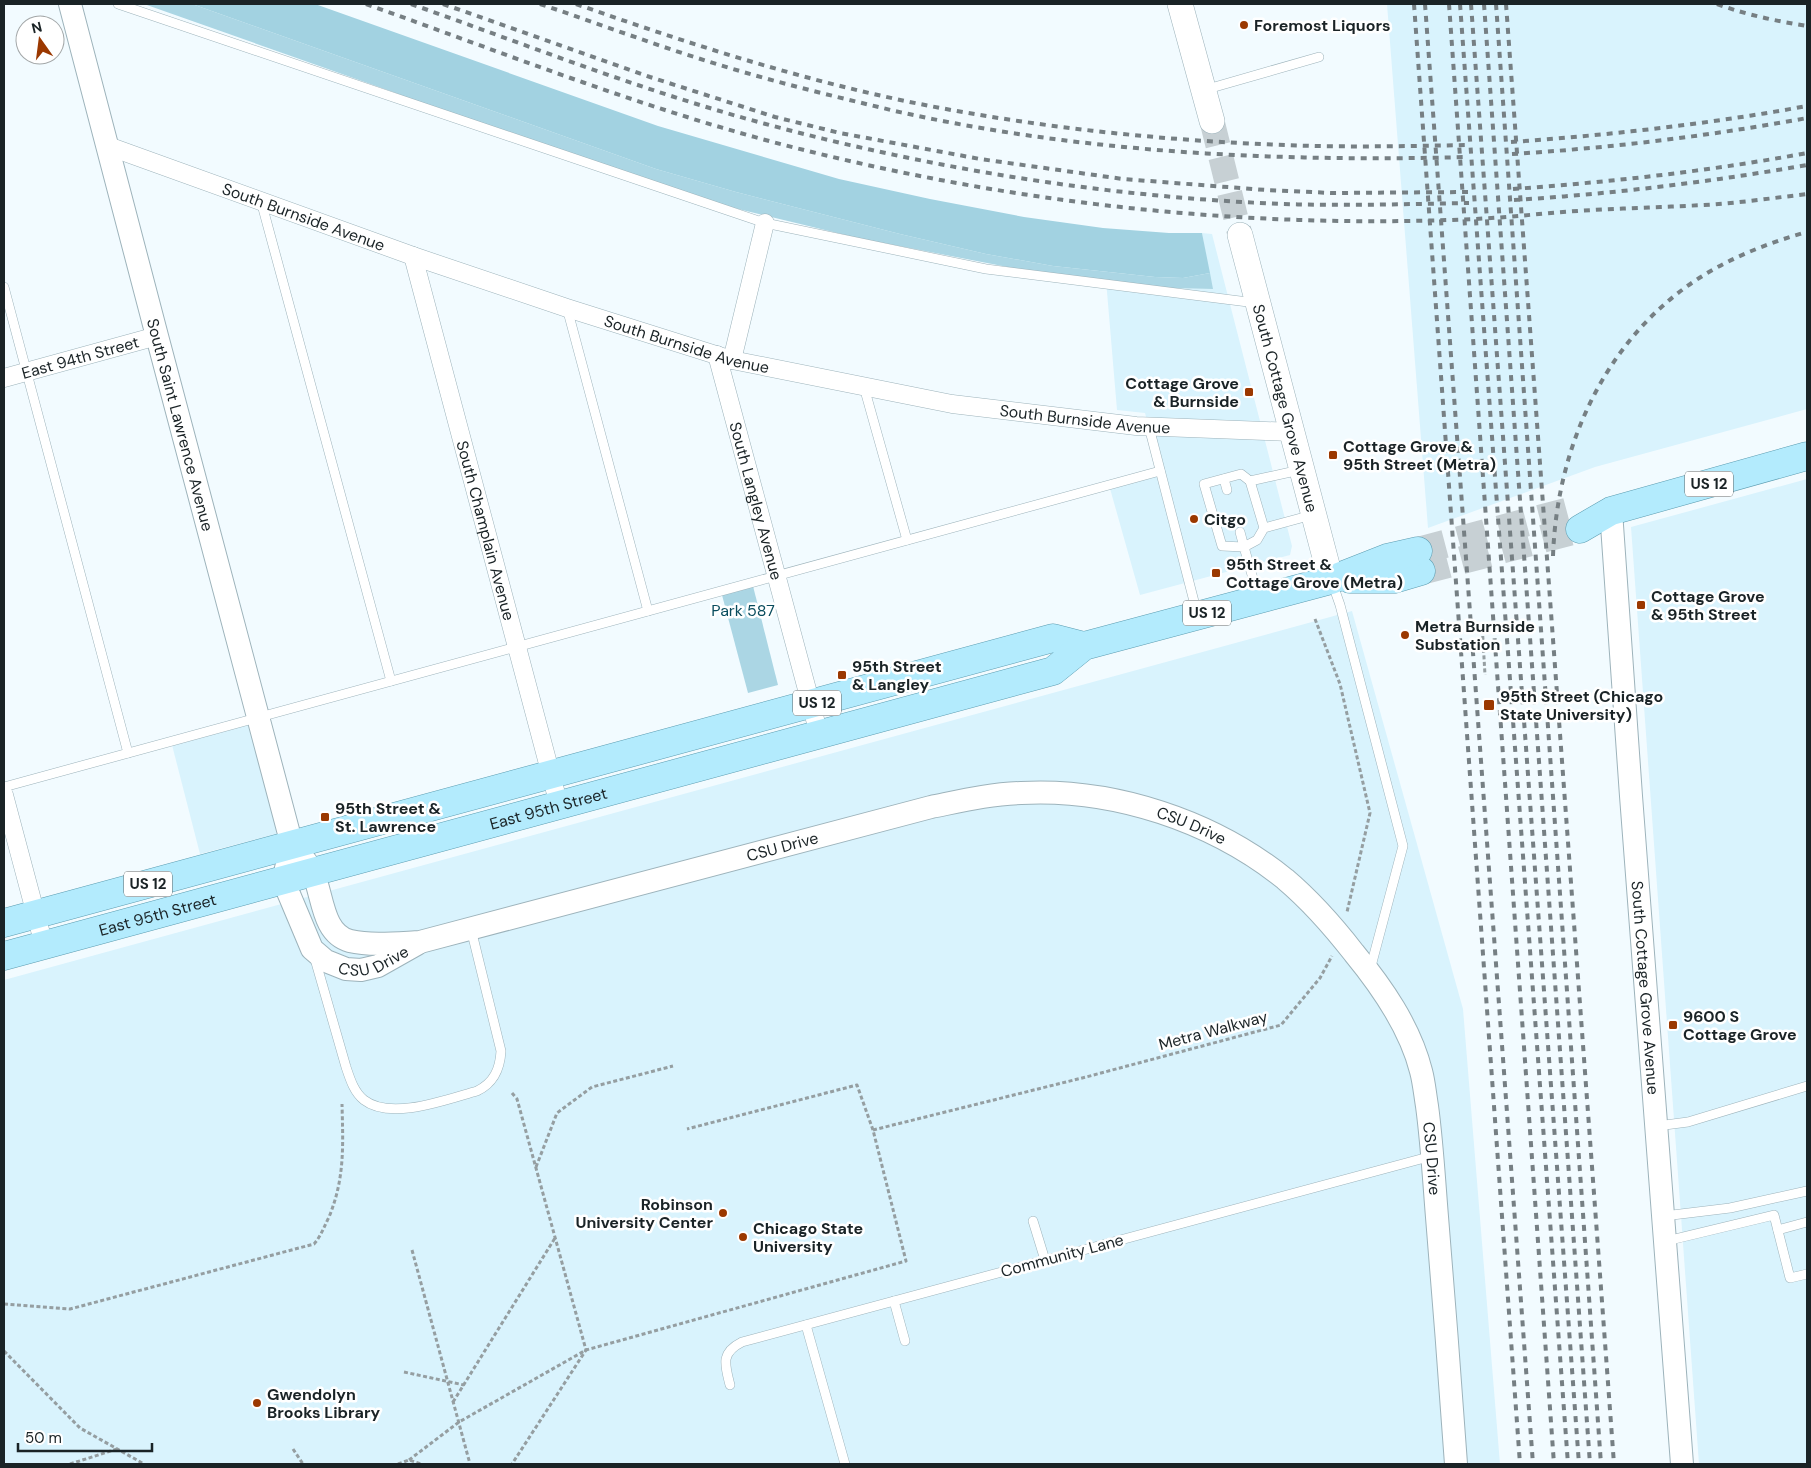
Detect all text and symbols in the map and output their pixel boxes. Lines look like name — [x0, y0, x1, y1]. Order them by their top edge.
north arrow — [15, 15, 65, 65]
place label: Foremost Liquors — [1254, 15, 1391, 36]
text: N — [30, 17, 44, 37]
marker: Foremost Liquors — [1238, 19, 1250, 31]
street label: South Burnside Avenue — [219, 178, 388, 256]
street label: South Cottage Grove Avenue — [1248, 302, 1323, 514]
street label: South Burnside Avenue — [601, 310, 771, 378]
street label: South Saint Lawrence Avenue — [142, 316, 218, 534]
street label: East 94th Street — [19, 331, 141, 384]
place label: Cottage Grove & Burnside — [1125, 373, 1239, 412]
marker: Cottage Grove & Burnside — [1243, 386, 1255, 398]
street label: South Burnside Avenue — [999, 400, 1171, 438]
street label: South Langley Avenue — [724, 420, 787, 582]
place label: Cottage Grove & 95th Street (Metra) — [1343, 436, 1496, 475]
street label: South Champlain Avenue — [452, 438, 519, 623]
marker: Cottage Grove & 95th Street (Metra) — [1327, 449, 1339, 461]
road number: US 12 — [1685, 472, 1733, 496]
place label: Citgo — [1204, 509, 1246, 530]
marker: Citgo — [1188, 513, 1200, 525]
place label: 95th Street & Cottage Grove (Metra) — [1226, 554, 1403, 593]
marker: 95th Street & Cottage Grove (Metra) — [1210, 567, 1222, 579]
place label: Cottage Grove & 95th Street — [1651, 586, 1765, 625]
marker: Cottage Grove & 95th Street — [1635, 599, 1647, 611]
park label: Park 587 — [711, 600, 775, 621]
road number: US 12 — [1183, 600, 1231, 626]
place label: Metra Burnside Substation — [1415, 616, 1535, 655]
marker: Metra Burnside Substation — [1399, 629, 1411, 641]
place label: 95th Street & Langley — [852, 656, 942, 695]
marker: 95th Street & Langley — [836, 669, 848, 681]
place label: 95th Street (Chicago State University) — [1500, 686, 1663, 725]
road number: US 12 — [793, 690, 841, 716]
marker: 95th Street (Chicago State University) — [1482, 698, 1496, 712]
street label: East 95th Street — [487, 783, 610, 835]
place label: 95th Street & St. Lawrence — [335, 798, 442, 837]
street label: CSU Drive — [1154, 802, 1230, 849]
marker: 95th Street & St. Lawrence — [319, 811, 331, 823]
street label: CSU Drive — [744, 827, 821, 866]
road number: US 12 — [124, 872, 172, 896]
street label: South Cottage Grove Avenue — [1627, 880, 1664, 1095]
street label: East 95th Street — [96, 889, 219, 941]
street label: CSU Drive — [335, 941, 412, 981]
street label: Metra Walkway — [1156, 1006, 1270, 1055]
place label: 9600 S Cottage Grove — [1683, 1006, 1797, 1045]
marker: 9600 S Cottage Grove — [1667, 1019, 1679, 1031]
street label: CSU Drive — [1418, 1121, 1445, 1196]
place label: Robinson University Center — [575, 1194, 713, 1233]
marker: Robinson University Center — [717, 1207, 729, 1219]
place label: Chicago State University — [753, 1218, 863, 1257]
street label: Community Lane — [998, 1229, 1126, 1282]
marker: Chicago State University — [737, 1231, 749, 1243]
place label: Gwendolyn Brooks Library — [267, 1384, 381, 1423]
marker: Gwendolyn Brooks Library — [251, 1397, 263, 1409]
scale bar — [18, 1420, 151, 1452]
text: 50 m — [25, 1428, 62, 1448]

